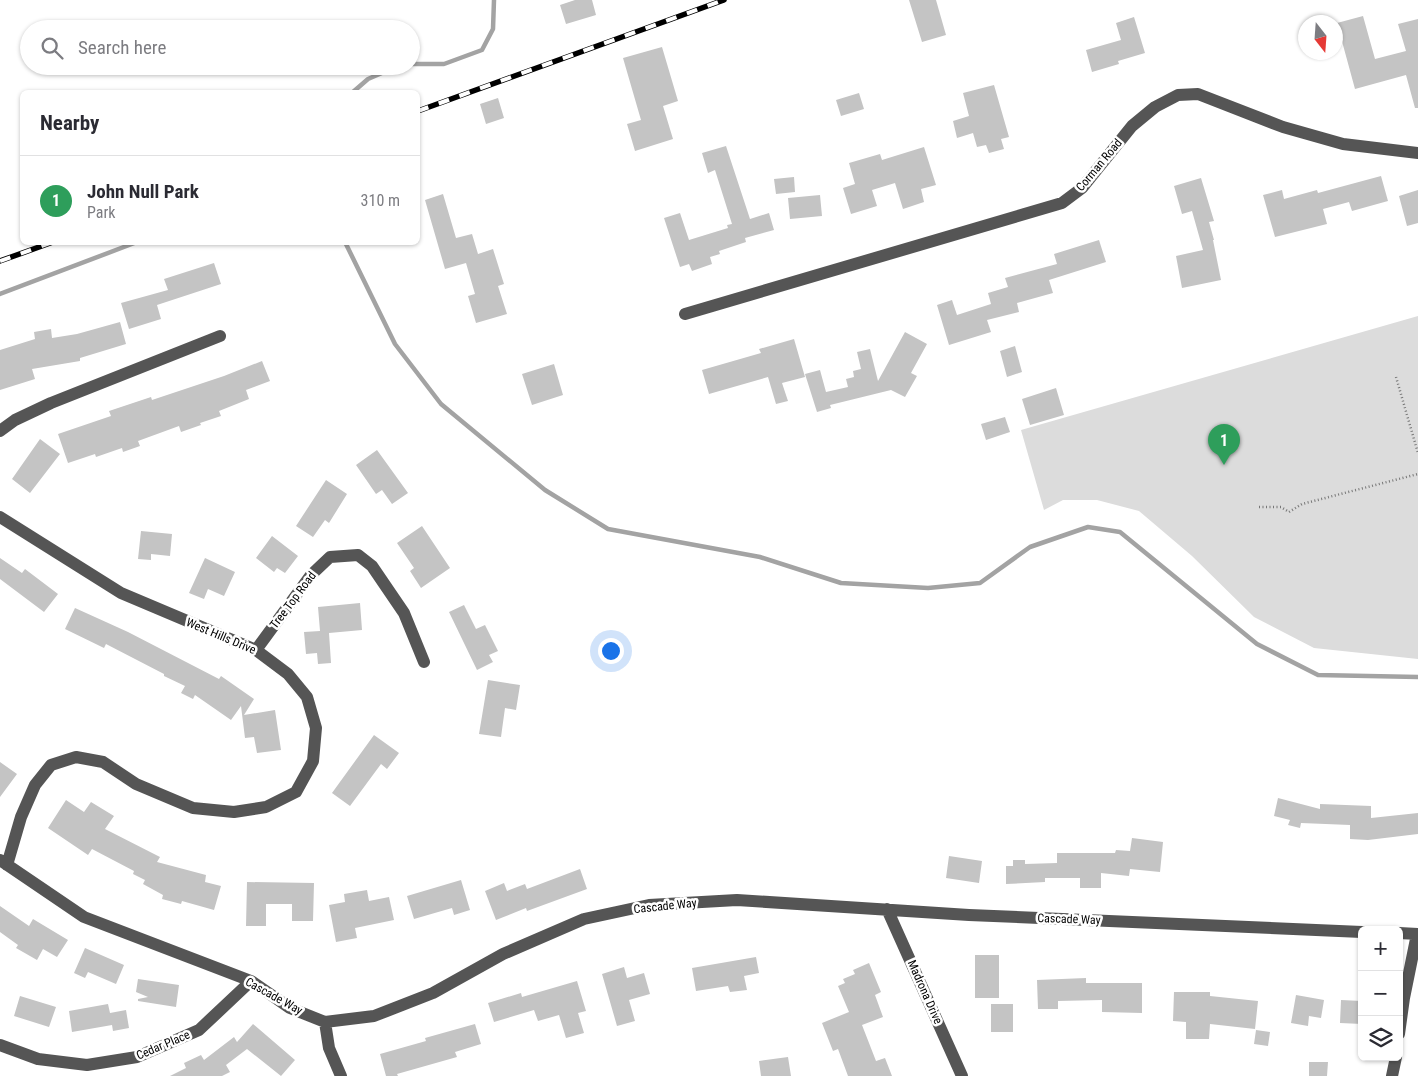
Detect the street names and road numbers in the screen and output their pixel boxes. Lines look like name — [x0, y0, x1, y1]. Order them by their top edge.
street label: Corman Road — [1073, 136, 1125, 194]
street label: Tree Top Road — [267, 569, 319, 631]
street label: West Hills Drive — [184, 615, 258, 657]
street label: Cascade Way — [633, 896, 697, 916]
street label: Cascade Way — [1037, 911, 1101, 927]
street label: Madrona Drive — [905, 958, 945, 1027]
street label: Cascade Way — [243, 975, 305, 1017]
street label: Cedar Place — [134, 1027, 192, 1063]

